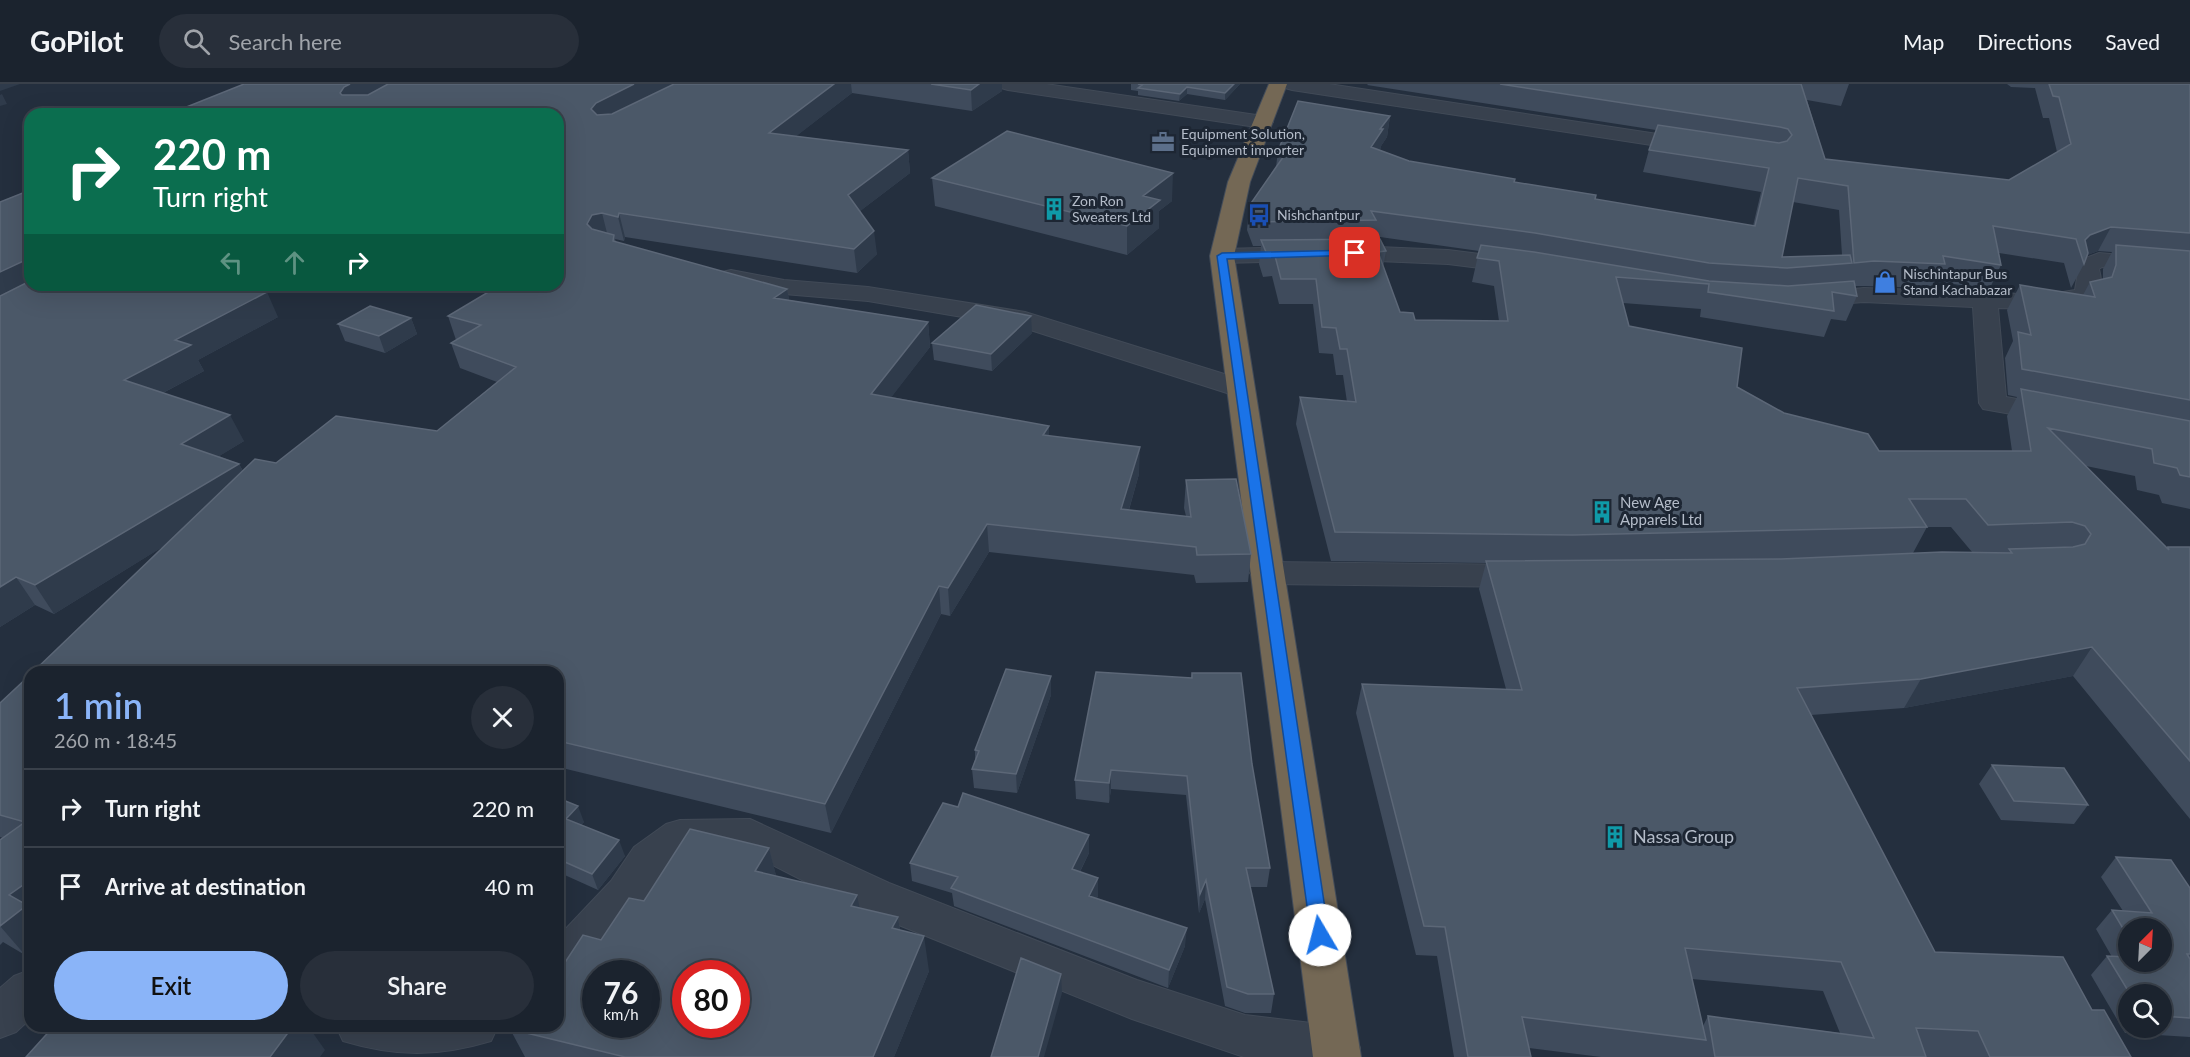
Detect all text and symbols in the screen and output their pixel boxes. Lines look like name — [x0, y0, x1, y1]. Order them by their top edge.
search box — [159, 14, 579, 68]
text: GoPilot — [30, 24, 123, 58]
icon: search — [180, 25, 213, 58]
text: Search here — [228, 28, 342, 55]
text: Map — [1903, 29, 1944, 54]
text: Directions — [1977, 29, 2072, 54]
text: Saved — [2105, 29, 2160, 54]
place label: Equipment Solution, Equipment importer — [1181, 125, 1305, 158]
text: 220 m — [153, 129, 271, 179]
office icon: Equipment Solution, Equipment importer — [1150, 129, 1176, 155]
icon: right — [54, 132, 132, 210]
text: Turn right — [153, 180, 268, 213]
place label: Zon Ron Sweaters Ltd — [1072, 192, 1151, 225]
building icon: Zon Ron Sweaters Ltd — [1041, 196, 1067, 222]
bus stop icon: Nishchantpur — [1246, 202, 1272, 228]
place label: Nishchantpur — [1277, 206, 1360, 223]
pin — [1329, 227, 1380, 278]
icon: arrive — [1338, 236, 1371, 269]
icon: left — [215, 246, 248, 279]
icon: ahead — [278, 246, 311, 279]
icon: right — [341, 246, 374, 279]
place label: Nischintapur Bus Stand Kachabazar — [1903, 265, 2012, 298]
shop icon: Nischintapur Bus Stand Kachabazar — [1872, 269, 1898, 295]
place label: New Age Apparels Ltd — [1620, 493, 1702, 528]
building icon: New Age Apparels Ltd — [1589, 499, 1615, 525]
text: 1 min — [54, 683, 143, 727]
button: close — [471, 686, 534, 749]
text: 260 m · 18:45 — [54, 728, 177, 752]
icon: right — [54, 792, 87, 825]
text: Turn right — [105, 795, 200, 822]
text: 220 m — [472, 795, 534, 822]
building icon: Nassa Group — [1602, 824, 1628, 850]
place label: Nassa Group — [1633, 825, 1734, 847]
icon: arrive — [54, 870, 87, 903]
text: Arrive at destination — [105, 873, 306, 900]
text: 40 m — [485, 873, 534, 900]
position arrow — [1288, 903, 1352, 967]
north arrow — [2118, 918, 2172, 972]
map controls — [2118, 918, 2172, 1038]
button: Exit — [54, 951, 288, 1020]
button: Share — [300, 951, 534, 1020]
speed limit sign: 80 — [672, 960, 750, 1038]
text: 76 — [604, 974, 638, 1010]
button: search — [2118, 984, 2172, 1038]
text: km/h — [603, 1005, 639, 1023]

